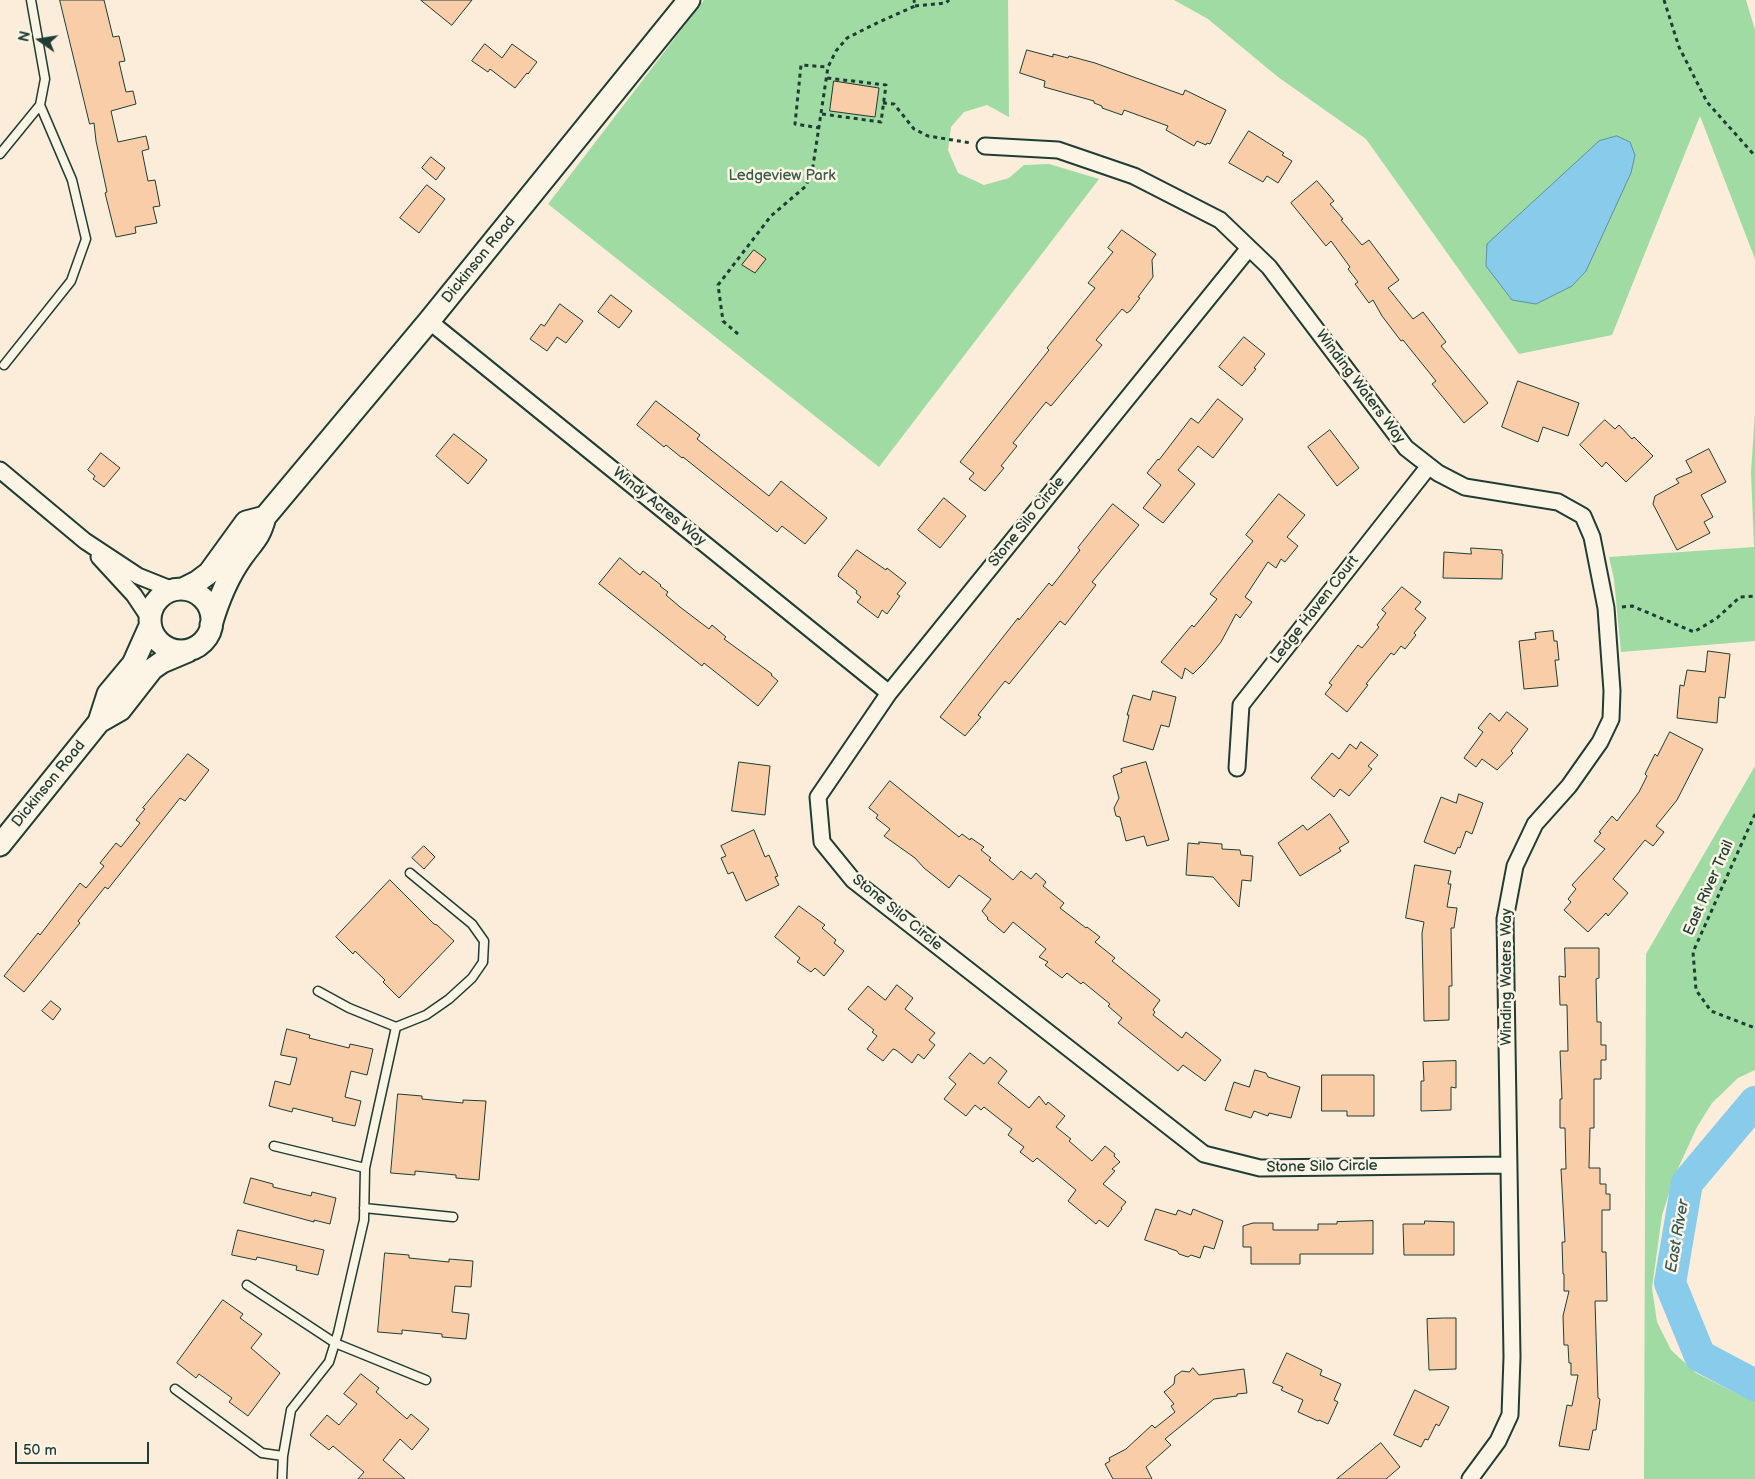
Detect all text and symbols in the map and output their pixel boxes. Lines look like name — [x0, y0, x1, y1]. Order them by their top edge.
north arrow — [15, 15, 65, 65]
text: N — [15, 29, 34, 44]
park label: Ledgeview Park — [729, 167, 835, 185]
street label: Dickinson Road — [439, 213, 519, 307]
street label: Winding Waters Way — [1311, 327, 1409, 447]
street label: Windy Acres Way — [609, 464, 709, 550]
street label: Stone Silo Circle — [985, 473, 1069, 571]
street label: Ledge Haven Court — [1267, 552, 1363, 668]
street label: Dickinson Road — [9, 737, 89, 831]
street label: East River Trail — [1680, 838, 1738, 938]
street label: Stone Silo Circle — [848, 871, 946, 955]
street label: Winding Waters Way — [1498, 908, 1516, 1046]
street label: Stone Silo Circle — [1266, 1157, 1378, 1177]
water label: East River — [1662, 1198, 1694, 1274]
scale bar — [18, 1432, 151, 1464]
text: 50 m — [23, 1441, 57, 1460]

